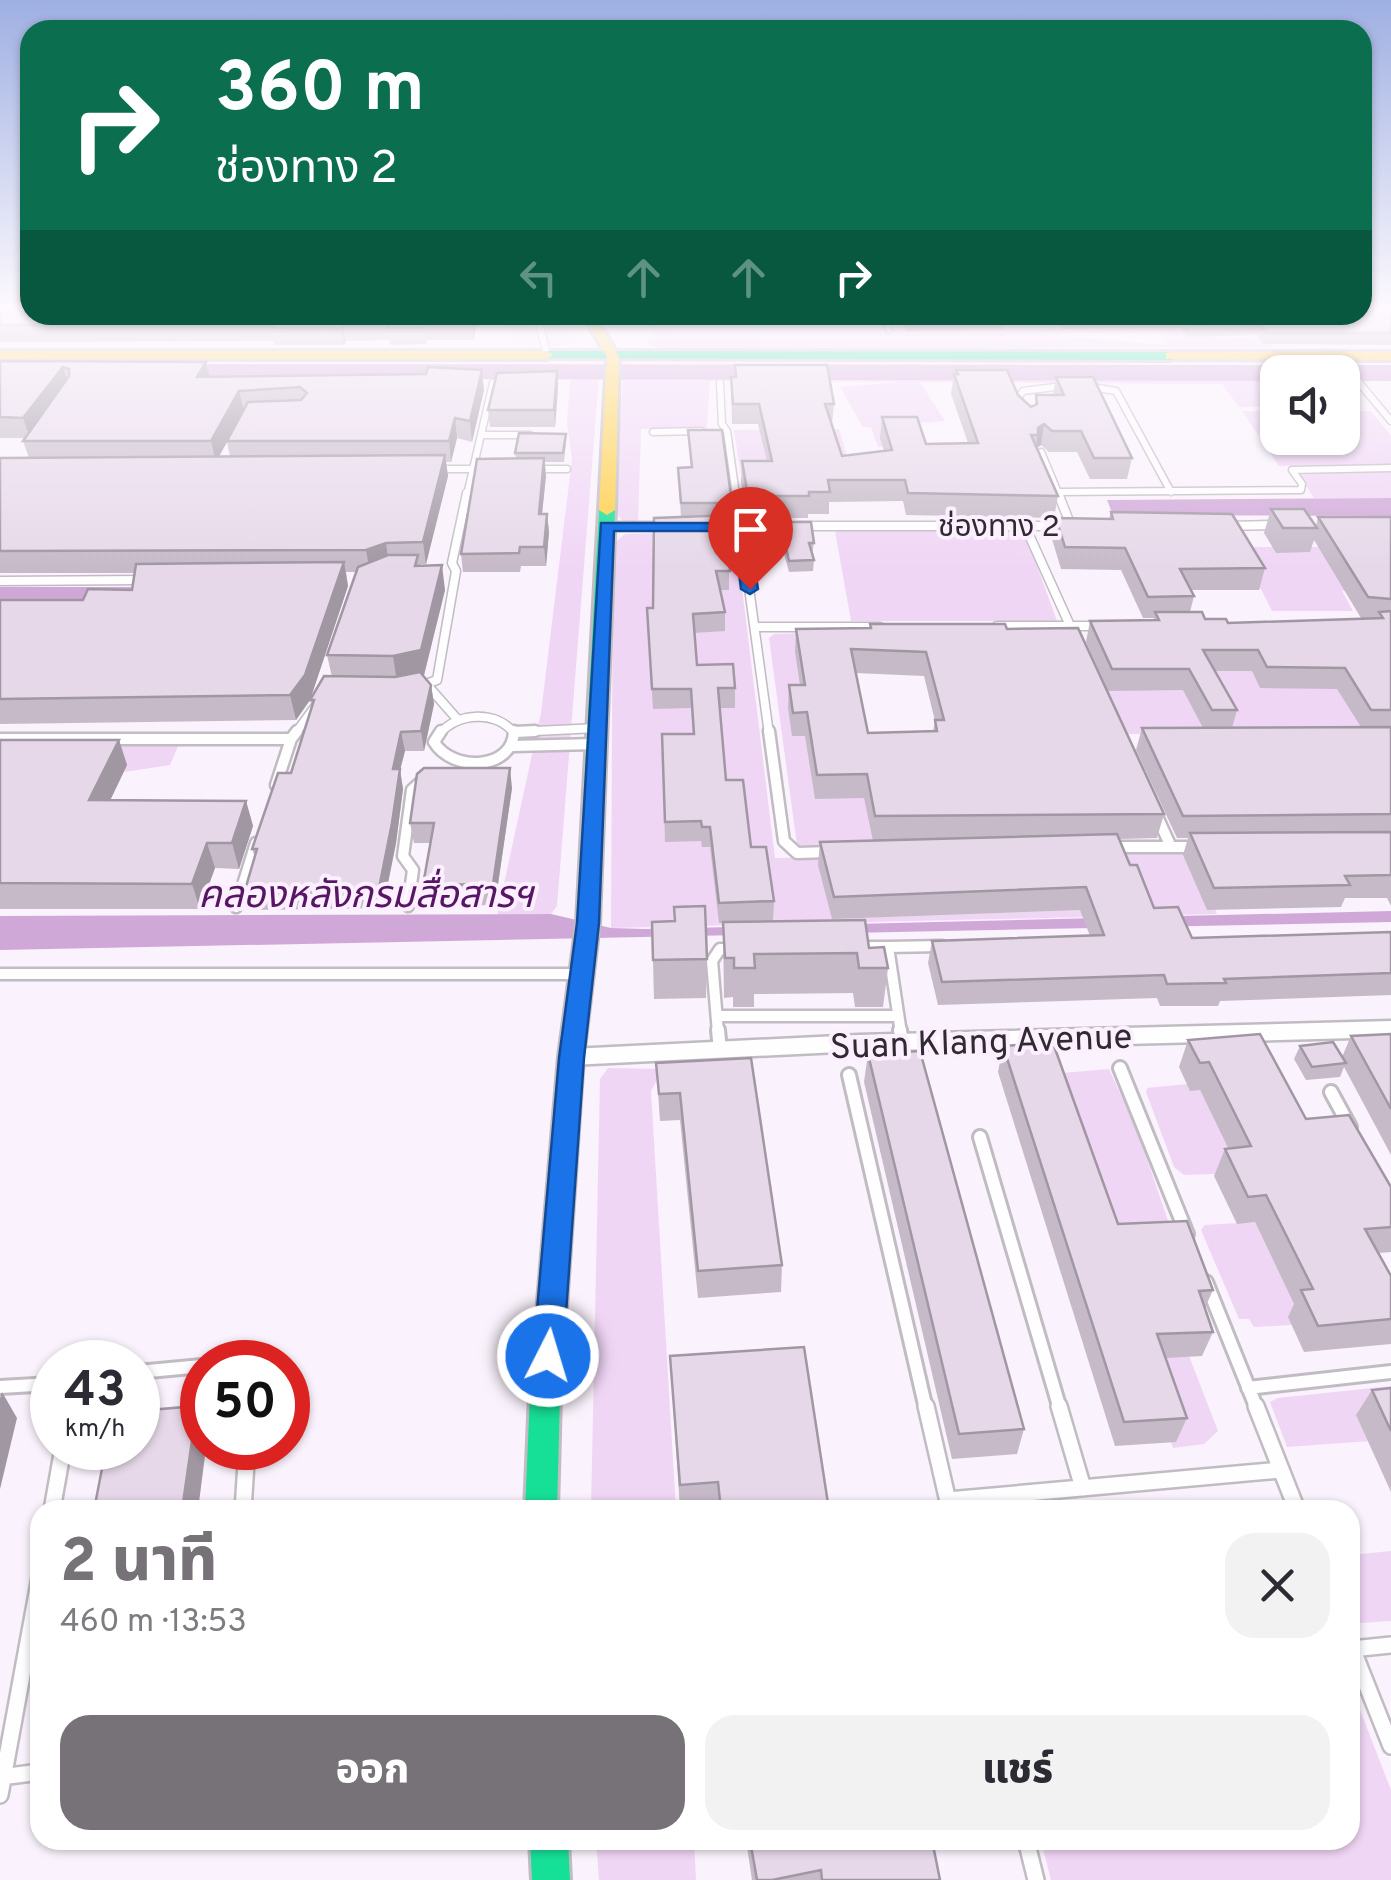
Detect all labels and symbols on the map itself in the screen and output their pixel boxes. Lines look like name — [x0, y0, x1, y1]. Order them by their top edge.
pin — [708, 487, 793, 590]
street label: ช่องทาง 2 — [938, 510, 1060, 547]
water label: คลองหลังกรมสื่อสารฯ — [198, 868, 536, 922]
street label: Suan Klang Avenue — [829, 1017, 1133, 1071]
position arrow — [496, 1304, 600, 1408]
speed limit sign: 50 — [180, 1340, 310, 1470]

